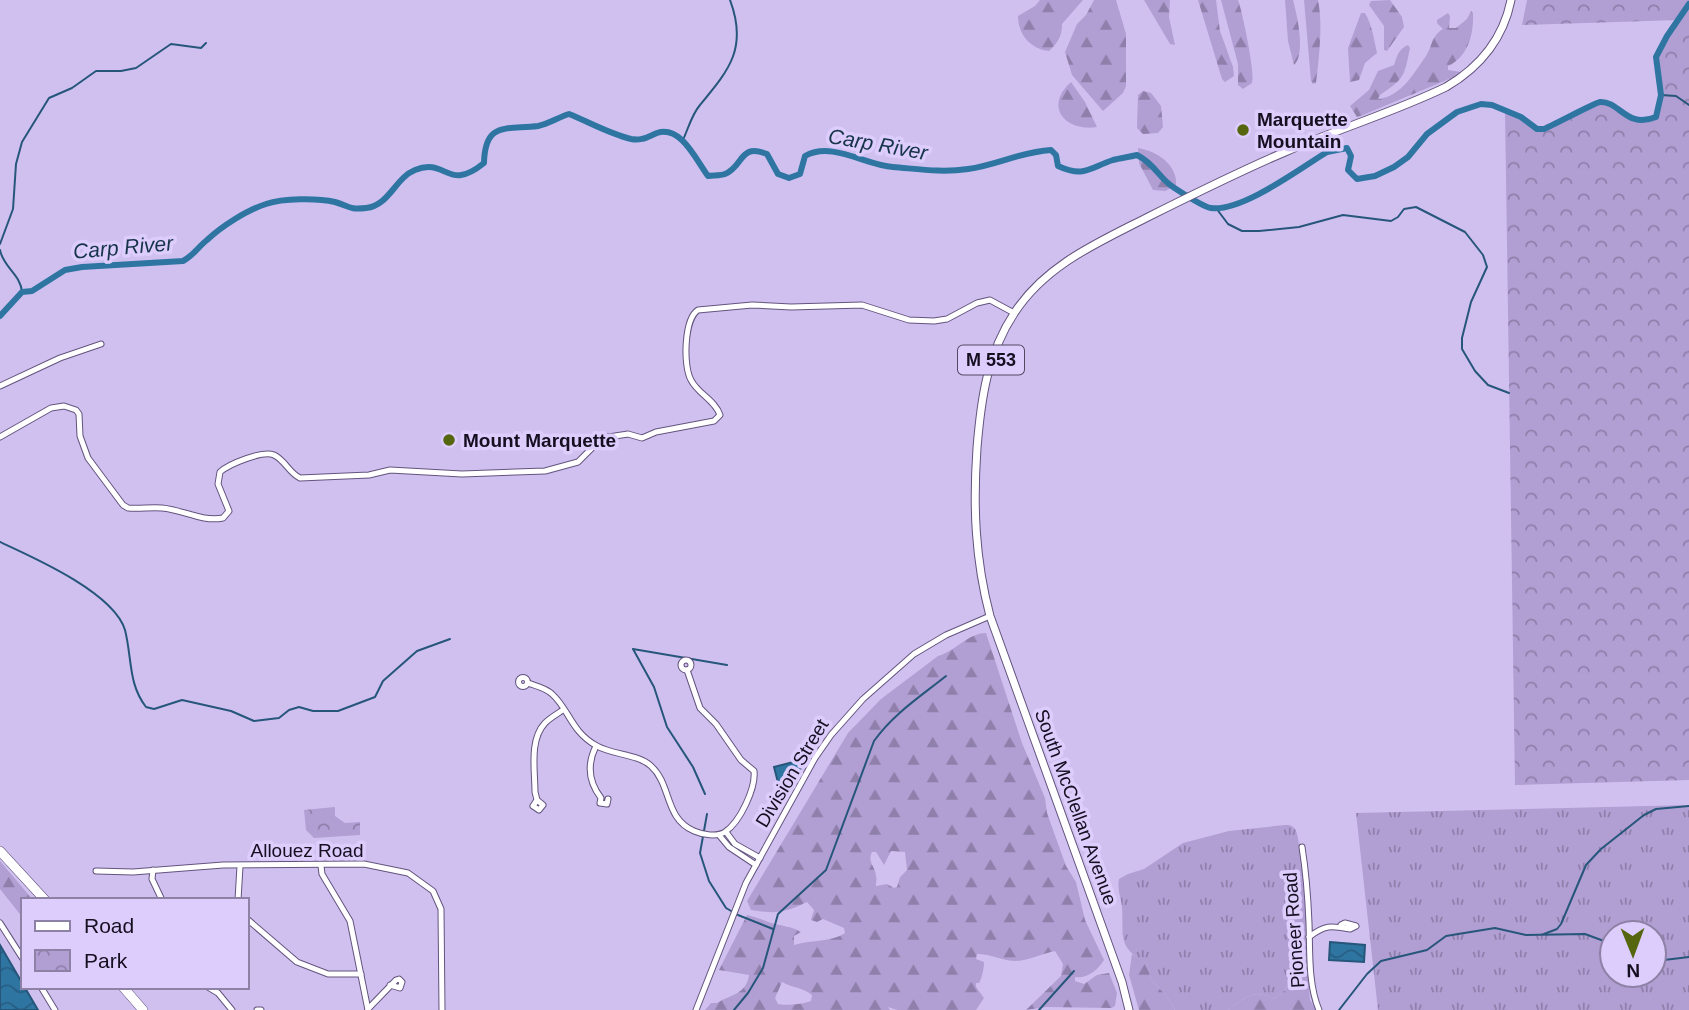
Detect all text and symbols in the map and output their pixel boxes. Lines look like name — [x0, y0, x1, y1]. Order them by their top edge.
place label: Marquette Mountain — [1257, 109, 1348, 152]
marker: Marquette Mountain — [1235, 122, 1251, 138]
water label: Carp River — [827, 124, 930, 164]
water label: Carp River — [72, 231, 175, 263]
road number: M 553 — [958, 346, 1024, 374]
place label: Mount Marquette — [463, 430, 616, 451]
marker: Mount Marquette — [441, 432, 457, 448]
street label: South McClellan Avenue — [1031, 706, 1121, 908]
street label: Division Street — [751, 714, 833, 831]
street label: Allouez Road — [250, 840, 364, 861]
street label: Pioneer Road — [1279, 871, 1309, 989]
legend — [21, 898, 248, 989]
text: Road — [84, 914, 134, 937]
north arrow — [1598, 919, 1668, 989]
text: Park — [84, 949, 128, 972]
text: N — [1626, 960, 1640, 981]

